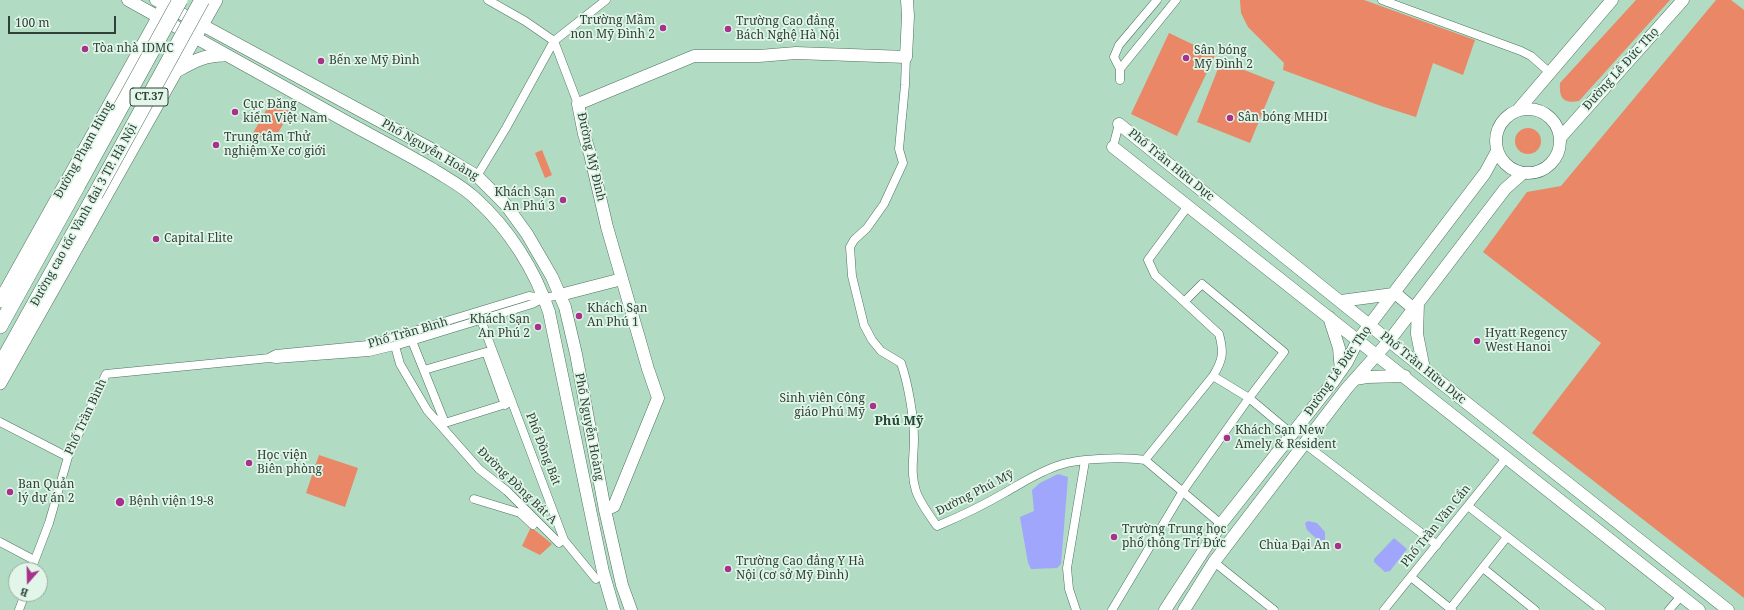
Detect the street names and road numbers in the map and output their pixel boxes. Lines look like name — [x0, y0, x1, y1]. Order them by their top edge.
street label: Đường Lê Đức Thọ — [1580, 25, 1662, 113]
road number: CT.37 — [130, 88, 168, 106]
street label: Đường Phạm Hùng — [51, 99, 117, 201]
street label: Đường Mỹ Đình — [574, 111, 608, 203]
street label: Phố Nguyễn Hoàng — [379, 116, 481, 184]
street label: Đường cao tốc Vành đai 3 TP. Hà Nội — [28, 121, 140, 309]
street label: Phố Trần Hữu Dực — [1125, 126, 1217, 204]
street label: Phố Trần Bình — [366, 315, 450, 351]
street label: Đường Lê Đức Thọ — [1302, 323, 1374, 419]
street label: Phố Trần Hữu Dực — [1377, 329, 1469, 407]
street label: Phố Nguyễn Hoàng — [571, 372, 607, 482]
street label: Phố Trần Bình — [62, 377, 110, 457]
street label: Phố Đồng Bát — [523, 411, 563, 487]
street label: Đường Đồng Bát A — [474, 444, 560, 528]
street label: Đường Phú Mỹ — [934, 467, 1016, 519]
street label: Phố Trần Văn Cẩn — [1398, 482, 1474, 570]

